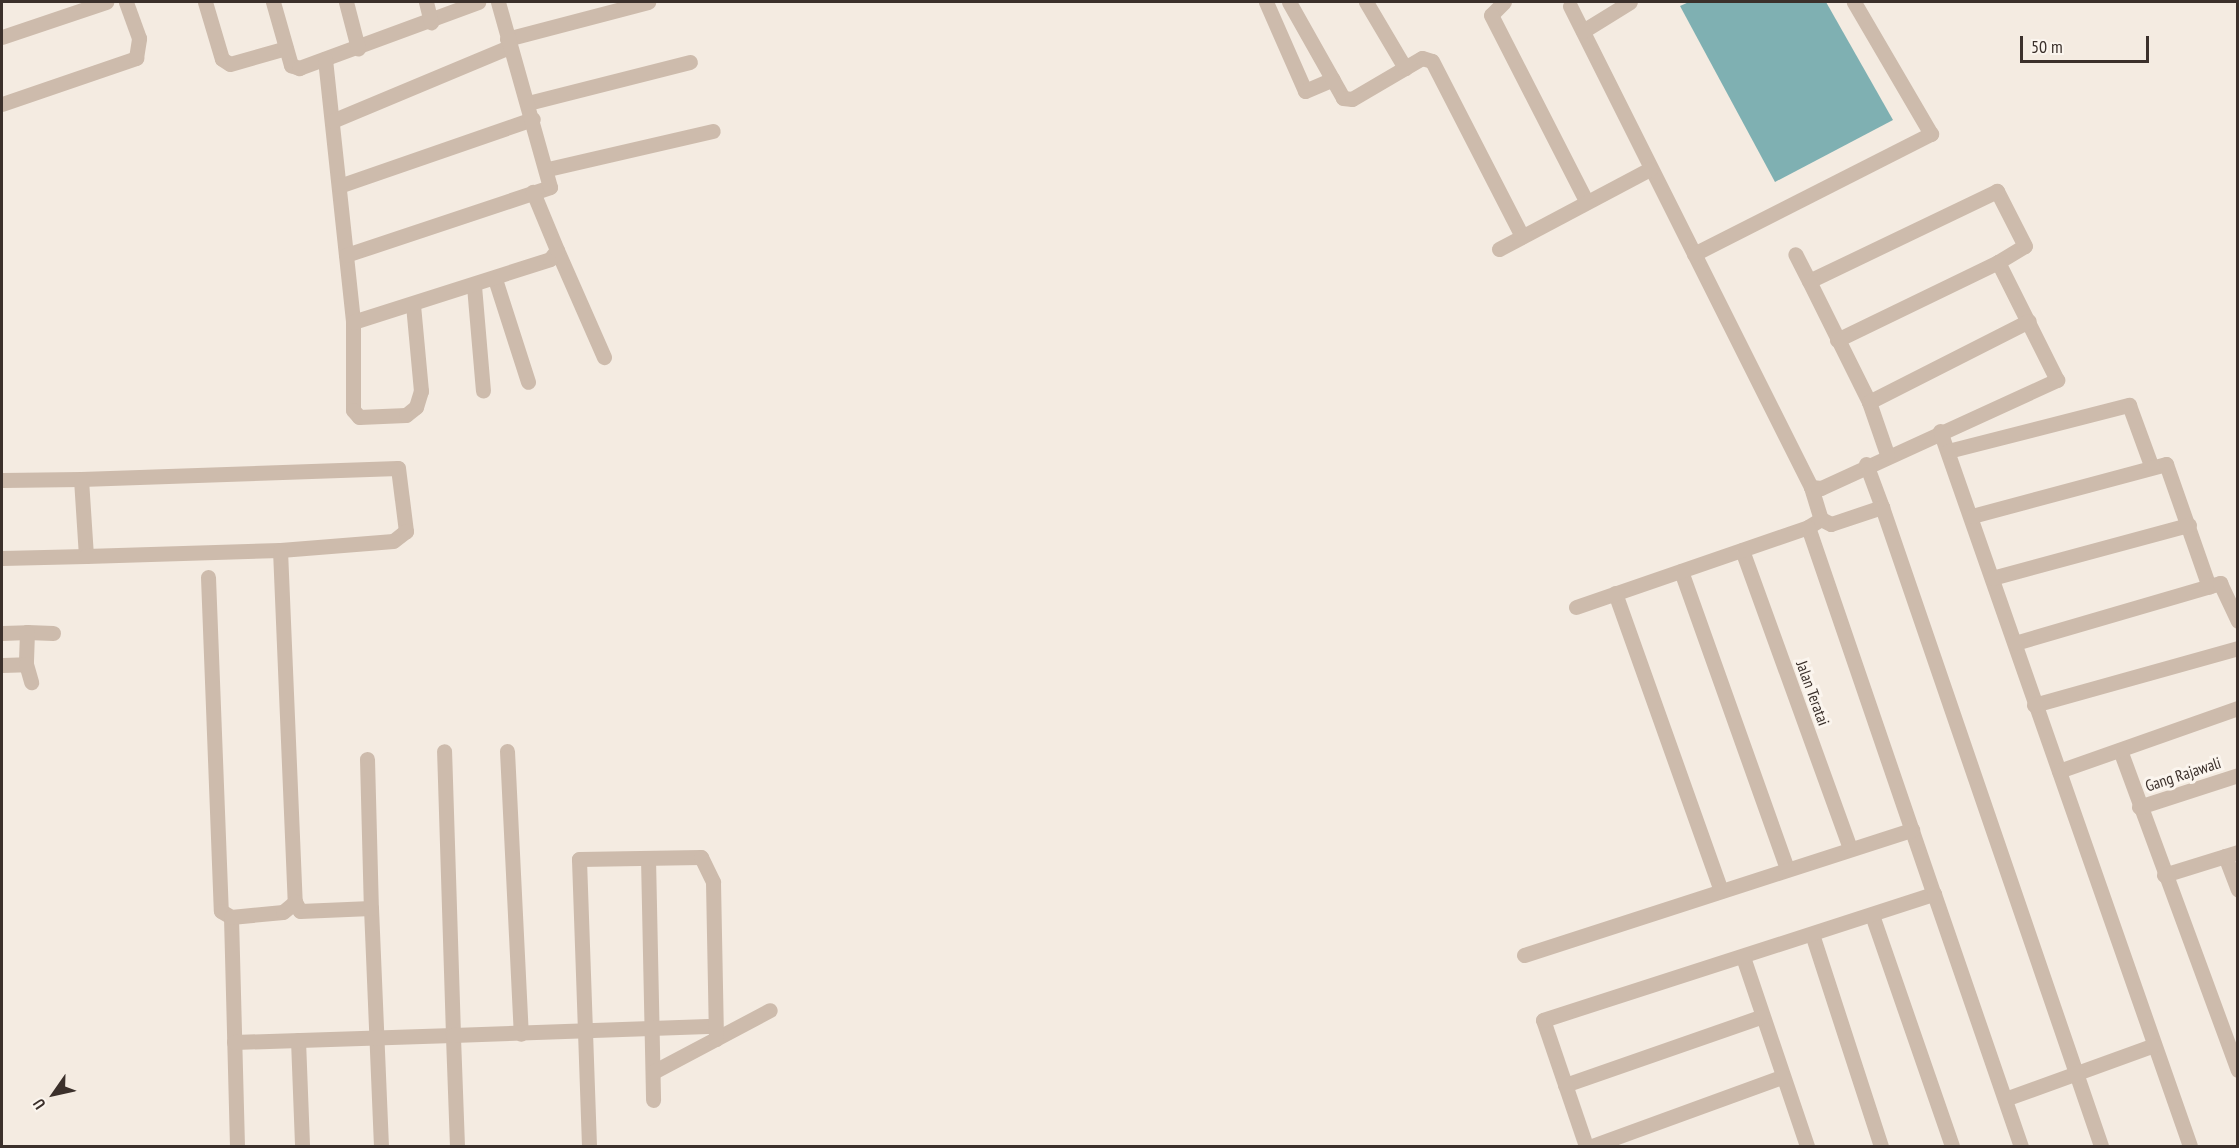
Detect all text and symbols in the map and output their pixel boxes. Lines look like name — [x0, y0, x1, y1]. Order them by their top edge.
scale bar — [2023, 24, 2152, 62]
text: 50 m — [2031, 35, 2063, 58]
street label: Jalan Teratai — [1792, 658, 1834, 728]
street label: Gang Rajawali — [2143, 753, 2223, 795]
north arrow — [24, 1064, 84, 1124]
text: U — [28, 1095, 50, 1113]

